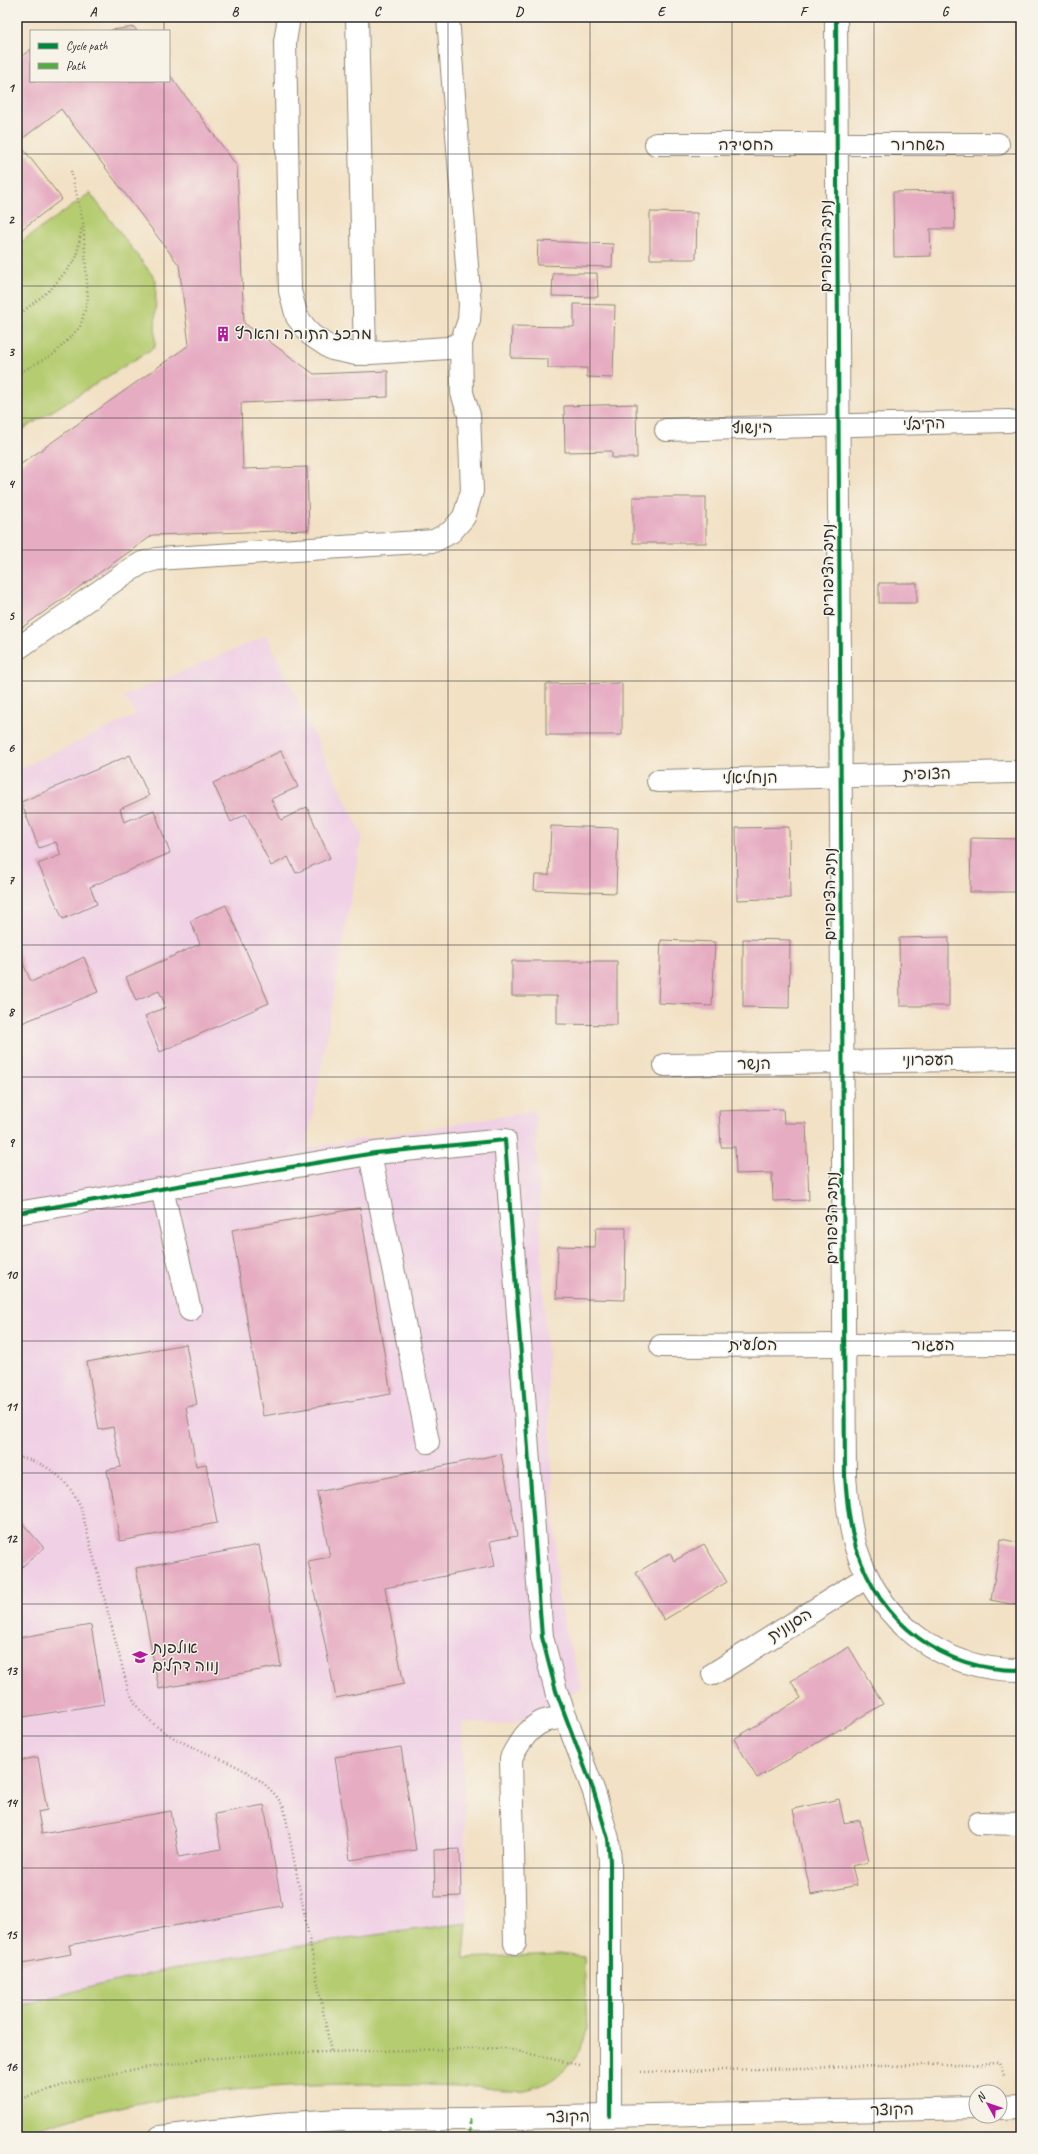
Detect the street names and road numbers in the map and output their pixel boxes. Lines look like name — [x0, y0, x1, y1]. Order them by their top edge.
street label: החסידה — [718, 135, 774, 155]
street label: השחרור — [891, 135, 945, 155]
street label: נתיב הציפורים — [816, 200, 836, 292]
street label: הקיבלי — [902, 413, 946, 435]
street label: הינשוף — [731, 418, 773, 438]
street label: נתיב הציפורים — [818, 524, 838, 616]
street label: הצופית — [902, 764, 951, 784]
street label: הנחליאלי — [722, 768, 778, 788]
street label: נתיב הציפורים — [820, 848, 840, 940]
street label: העפרוני — [902, 1050, 954, 1070]
street label: הנשר — [737, 1054, 771, 1074]
street label: נתיב הציפורים — [822, 1172, 842, 1264]
street label: הסלעית — [728, 1335, 777, 1355]
street label: העגור — [911, 1335, 955, 1355]
street label: הסנונית — [764, 1604, 816, 1646]
street label: הקוצר — [870, 2100, 914, 2120]
street label: הקוצר — [546, 2107, 590, 2127]

